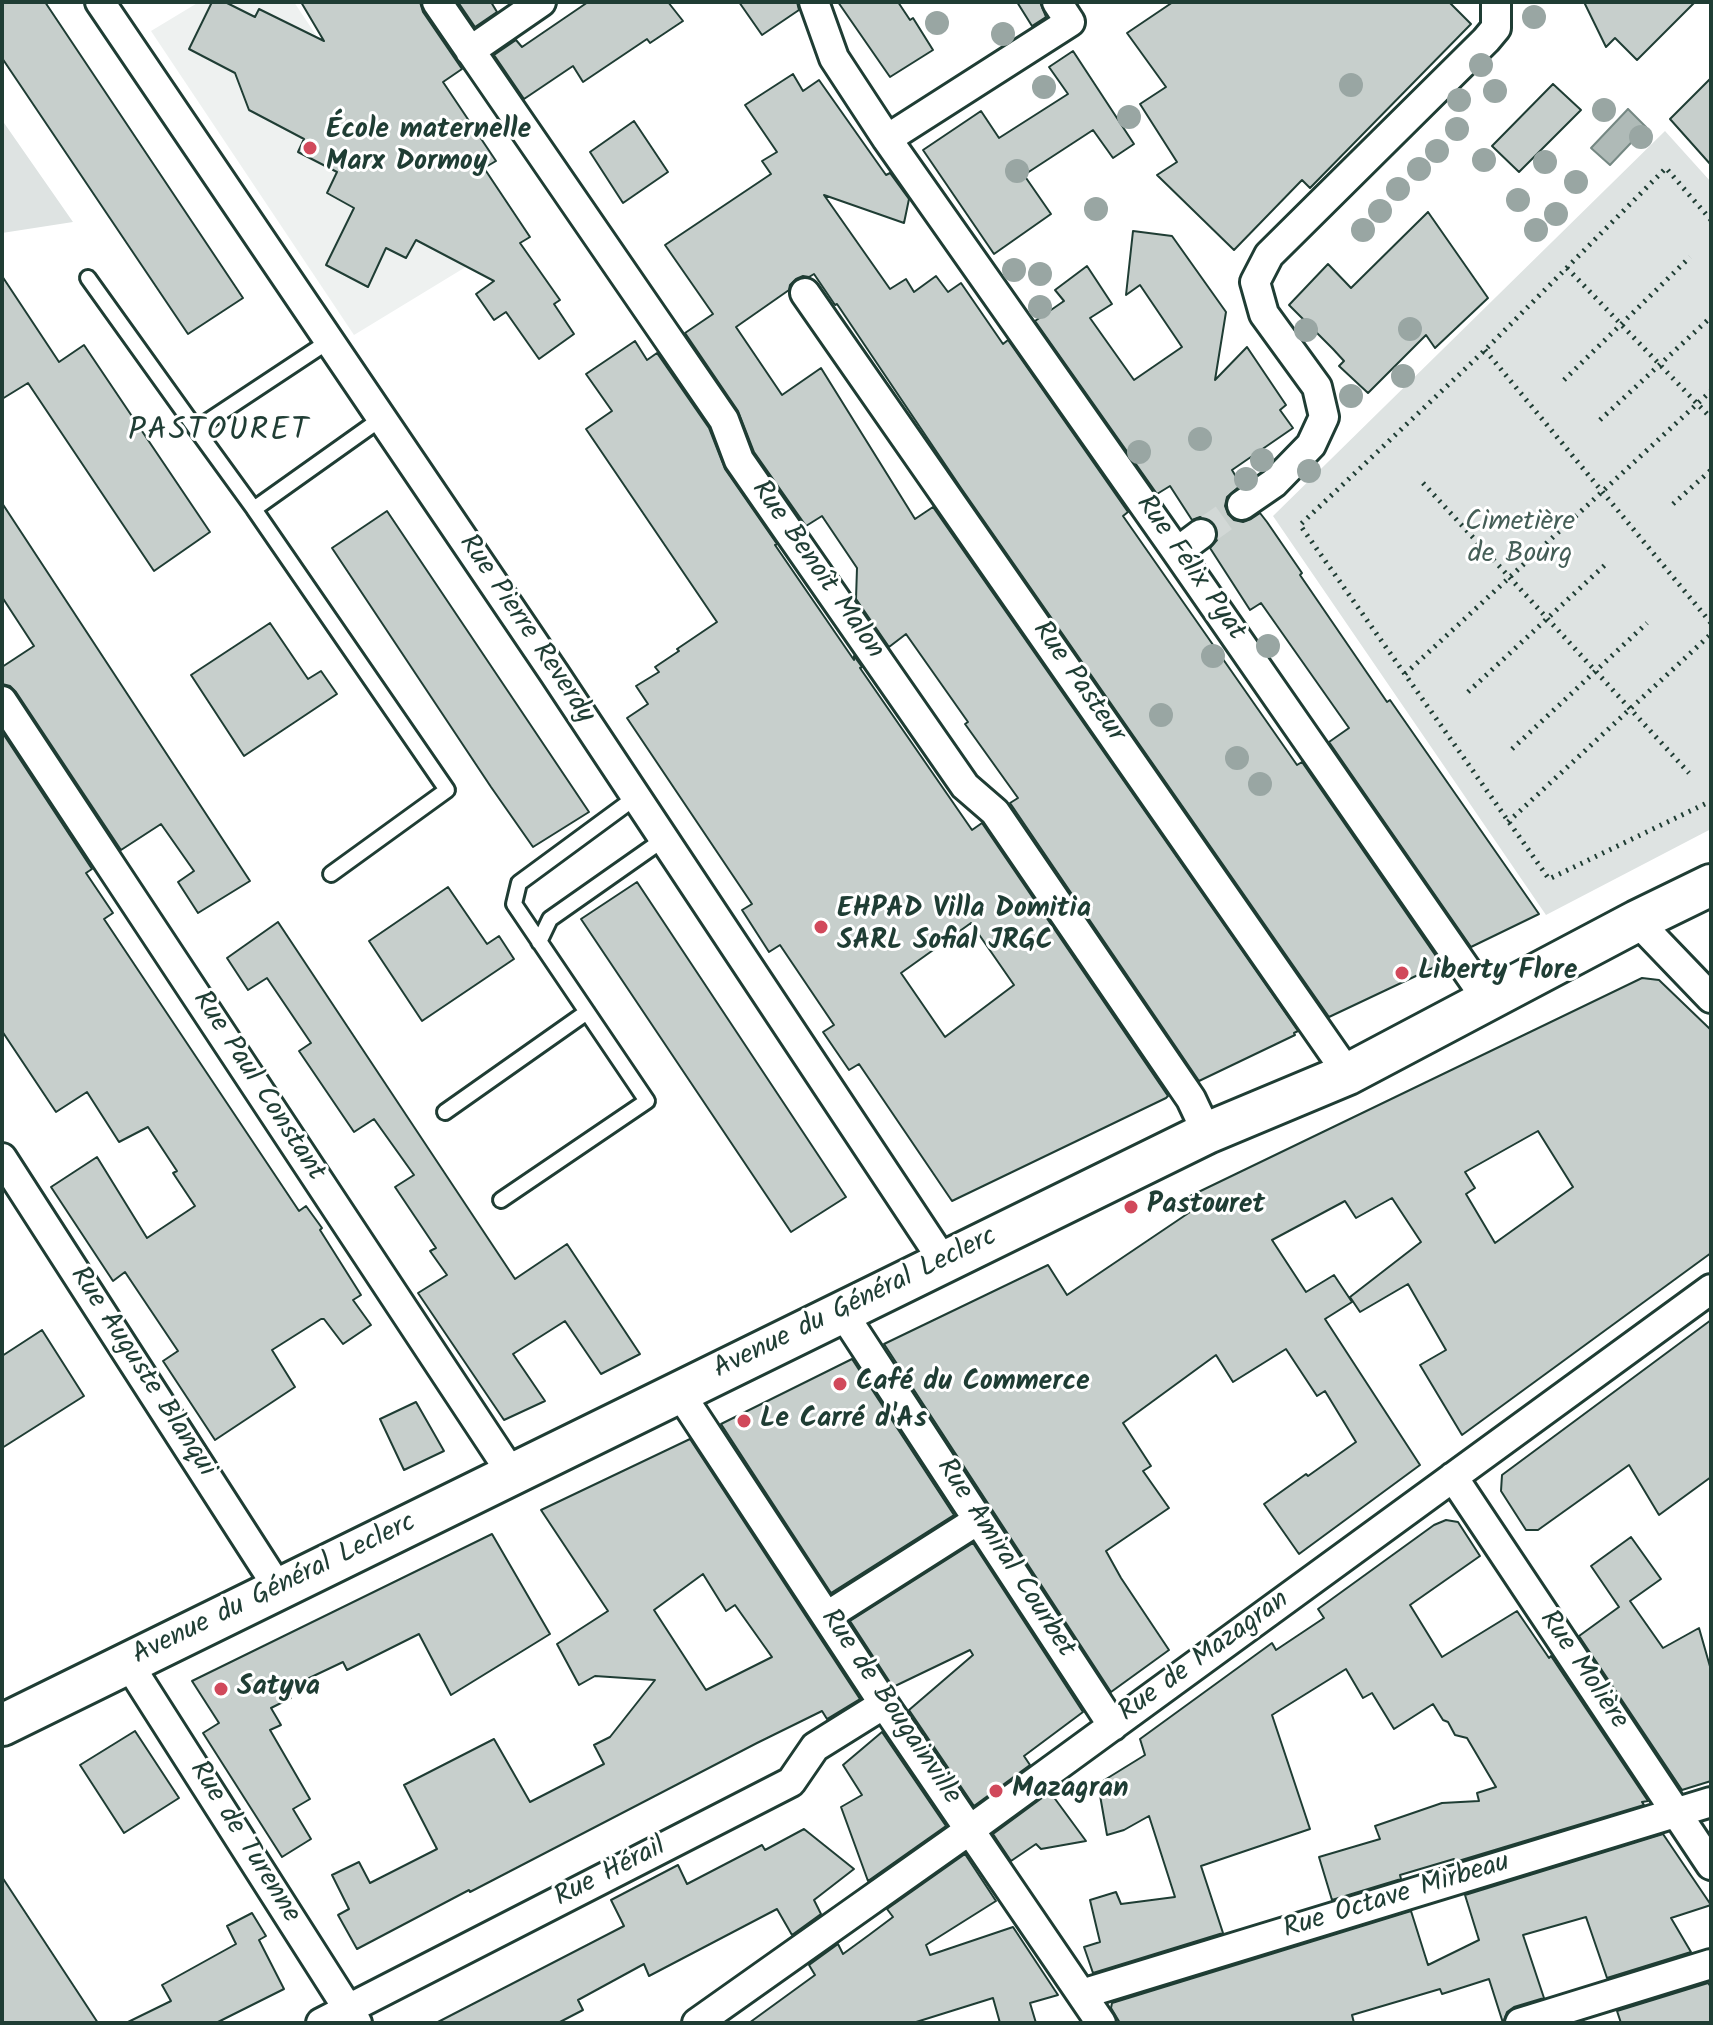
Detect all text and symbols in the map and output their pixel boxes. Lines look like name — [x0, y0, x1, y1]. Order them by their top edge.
place label: École maternelle Marx Dormoy — [326, 115, 531, 181]
marker: École maternelle Marx Dormoy — [301, 139, 319, 157]
district label: PASTOURET — [128, 415, 310, 453]
street label: Rue Benoît Malon — [742, 475, 890, 667]
street label: Rue Félix Pyat — [1127, 490, 1251, 648]
park label: Cimetière de Bourg — [1465, 507, 1575, 573]
street label: Rue Pierre Reverdy — [449, 529, 601, 731]
street label: Rue Pasteur — [1023, 616, 1131, 750]
place label: EHPAD Villa Domitia SARL Sofial JRGC — [837, 894, 1091, 960]
marker: EHPAD Villa Domitia SARL Sofial JRGC — [812, 918, 830, 936]
place label: Liberty Flore — [1418, 956, 1577, 990]
marker: Liberty Flore — [1393, 964, 1411, 982]
street label: Rue Paul Constant — [183, 986, 331, 1188]
place label: Pastouret — [1147, 1190, 1265, 1224]
marker: Pastouret — [1122, 1198, 1140, 1216]
street label: Avenue du Général Leclerc — [709, 1222, 1003, 1388]
street label: Rue Auguste Blanqui — [61, 1262, 221, 1484]
place label: Café du Commerce — [856, 1367, 1090, 1401]
marker: Café du Commerce — [831, 1375, 849, 1393]
place label: Le Carré d'As — [760, 1404, 927, 1438]
marker: Le Carré d'As — [735, 1412, 753, 1430]
street label: Rue Amiral Courbet — [927, 1453, 1081, 1665]
street label: Avenue du Général Leclerc — [128, 1508, 422, 1674]
street label: Rue de Mazagran — [1113, 1585, 1297, 1731]
street label: Rue de Bougainville — [811, 1604, 967, 1812]
street label: Rue Molière — [1530, 1605, 1634, 1737]
place label: Satyva — [237, 1672, 320, 1706]
marker: Satyva — [212, 1680, 230, 1698]
street label: Rue de Turenne — [180, 1756, 306, 1930]
place label: Mazagran — [1012, 1774, 1129, 1808]
marker: Mazagran — [987, 1782, 1005, 1800]
street label: Rue Hérail — [550, 1832, 672, 1916]
street label: Rue Octave Mirbeau — [1280, 1848, 1514, 1948]

